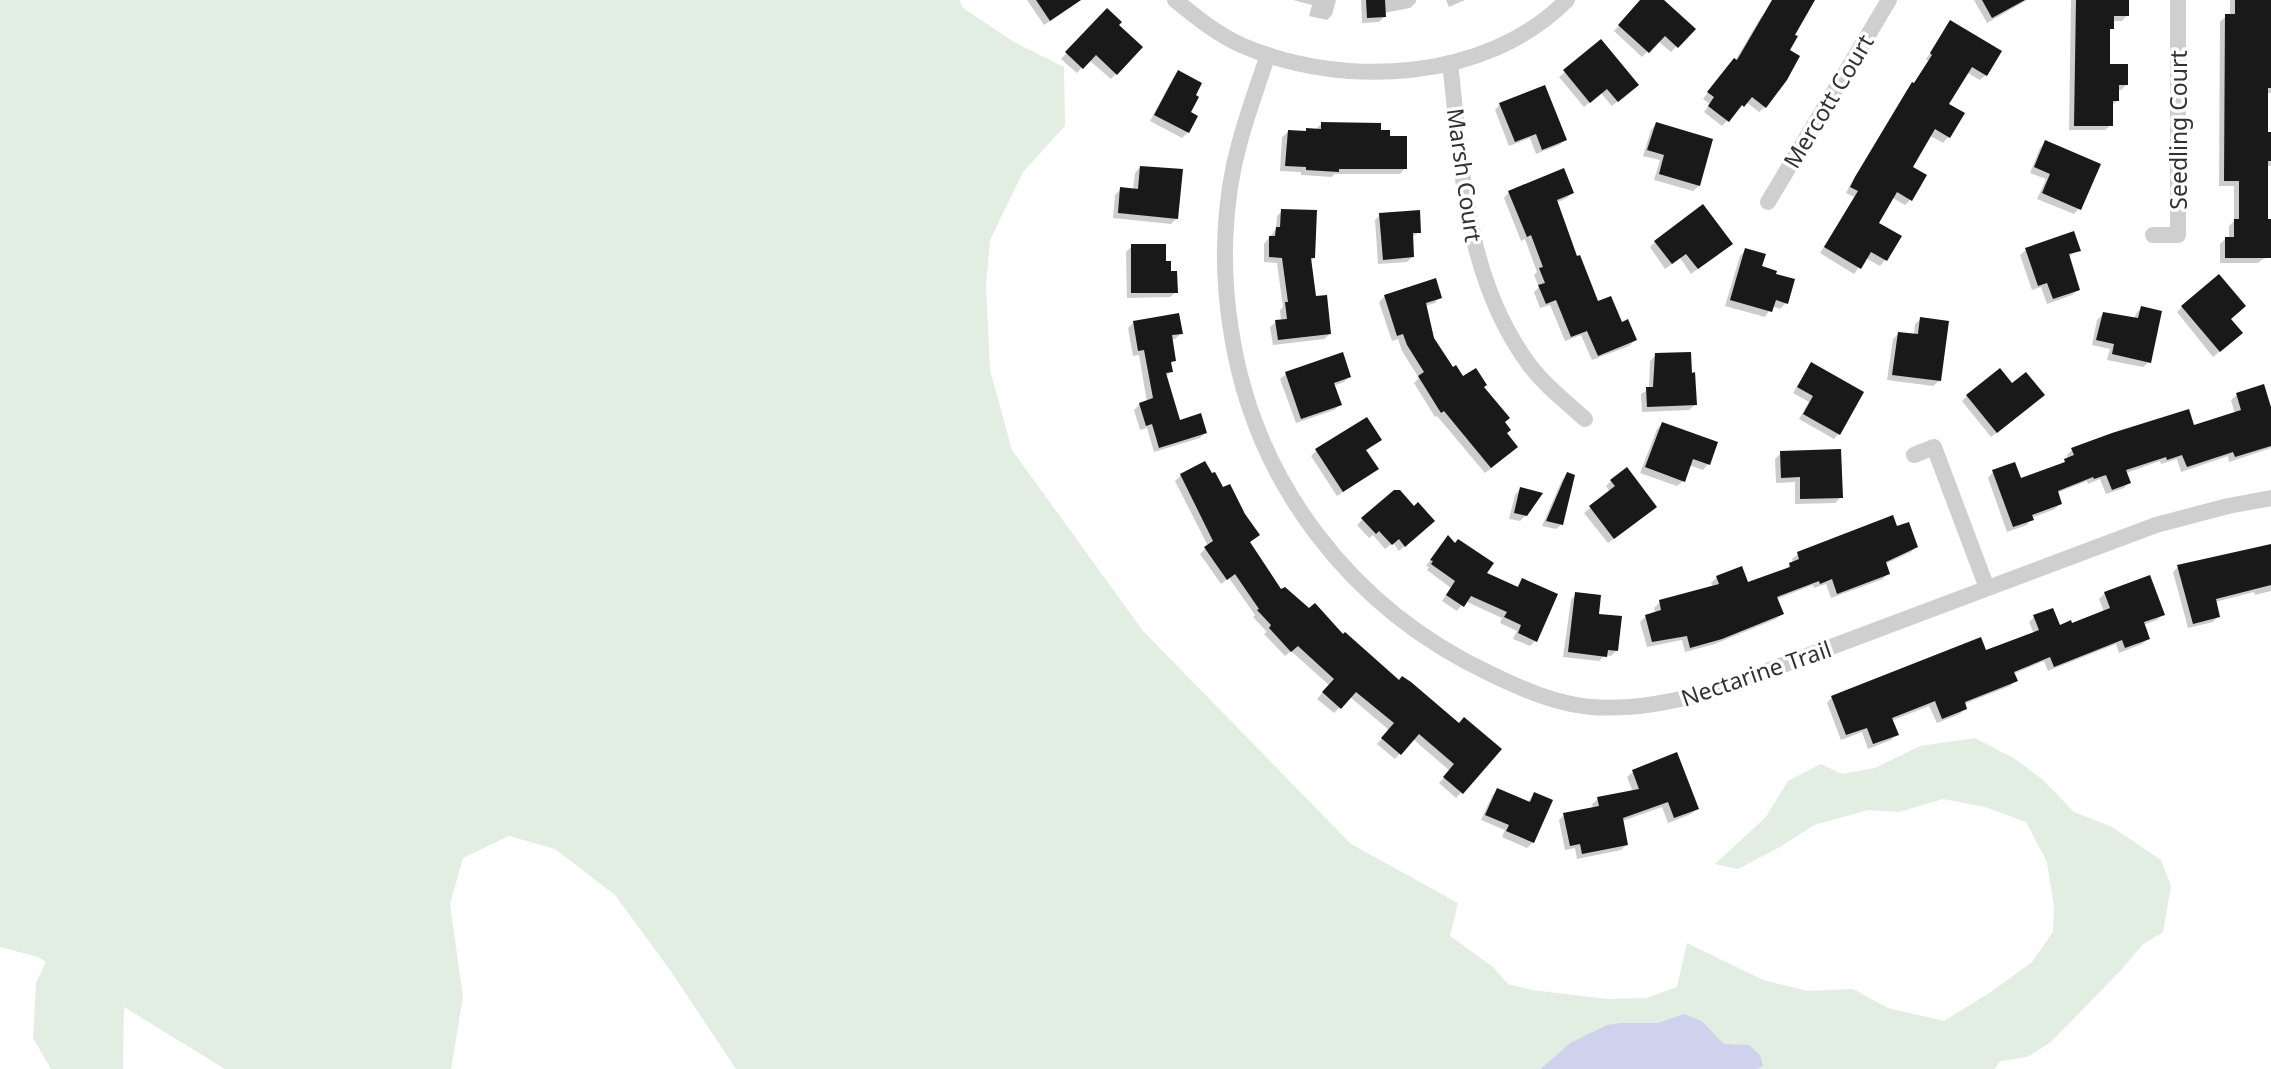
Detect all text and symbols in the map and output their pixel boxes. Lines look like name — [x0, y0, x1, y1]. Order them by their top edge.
street label: Mercott Court — [1775, 28, 1881, 174]
street label: Seedling Court — [2162, 50, 2194, 210]
street label: Marsh Court — [1440, 106, 1490, 244]
street label: Nectarine Trail — [1677, 632, 1835, 714]

